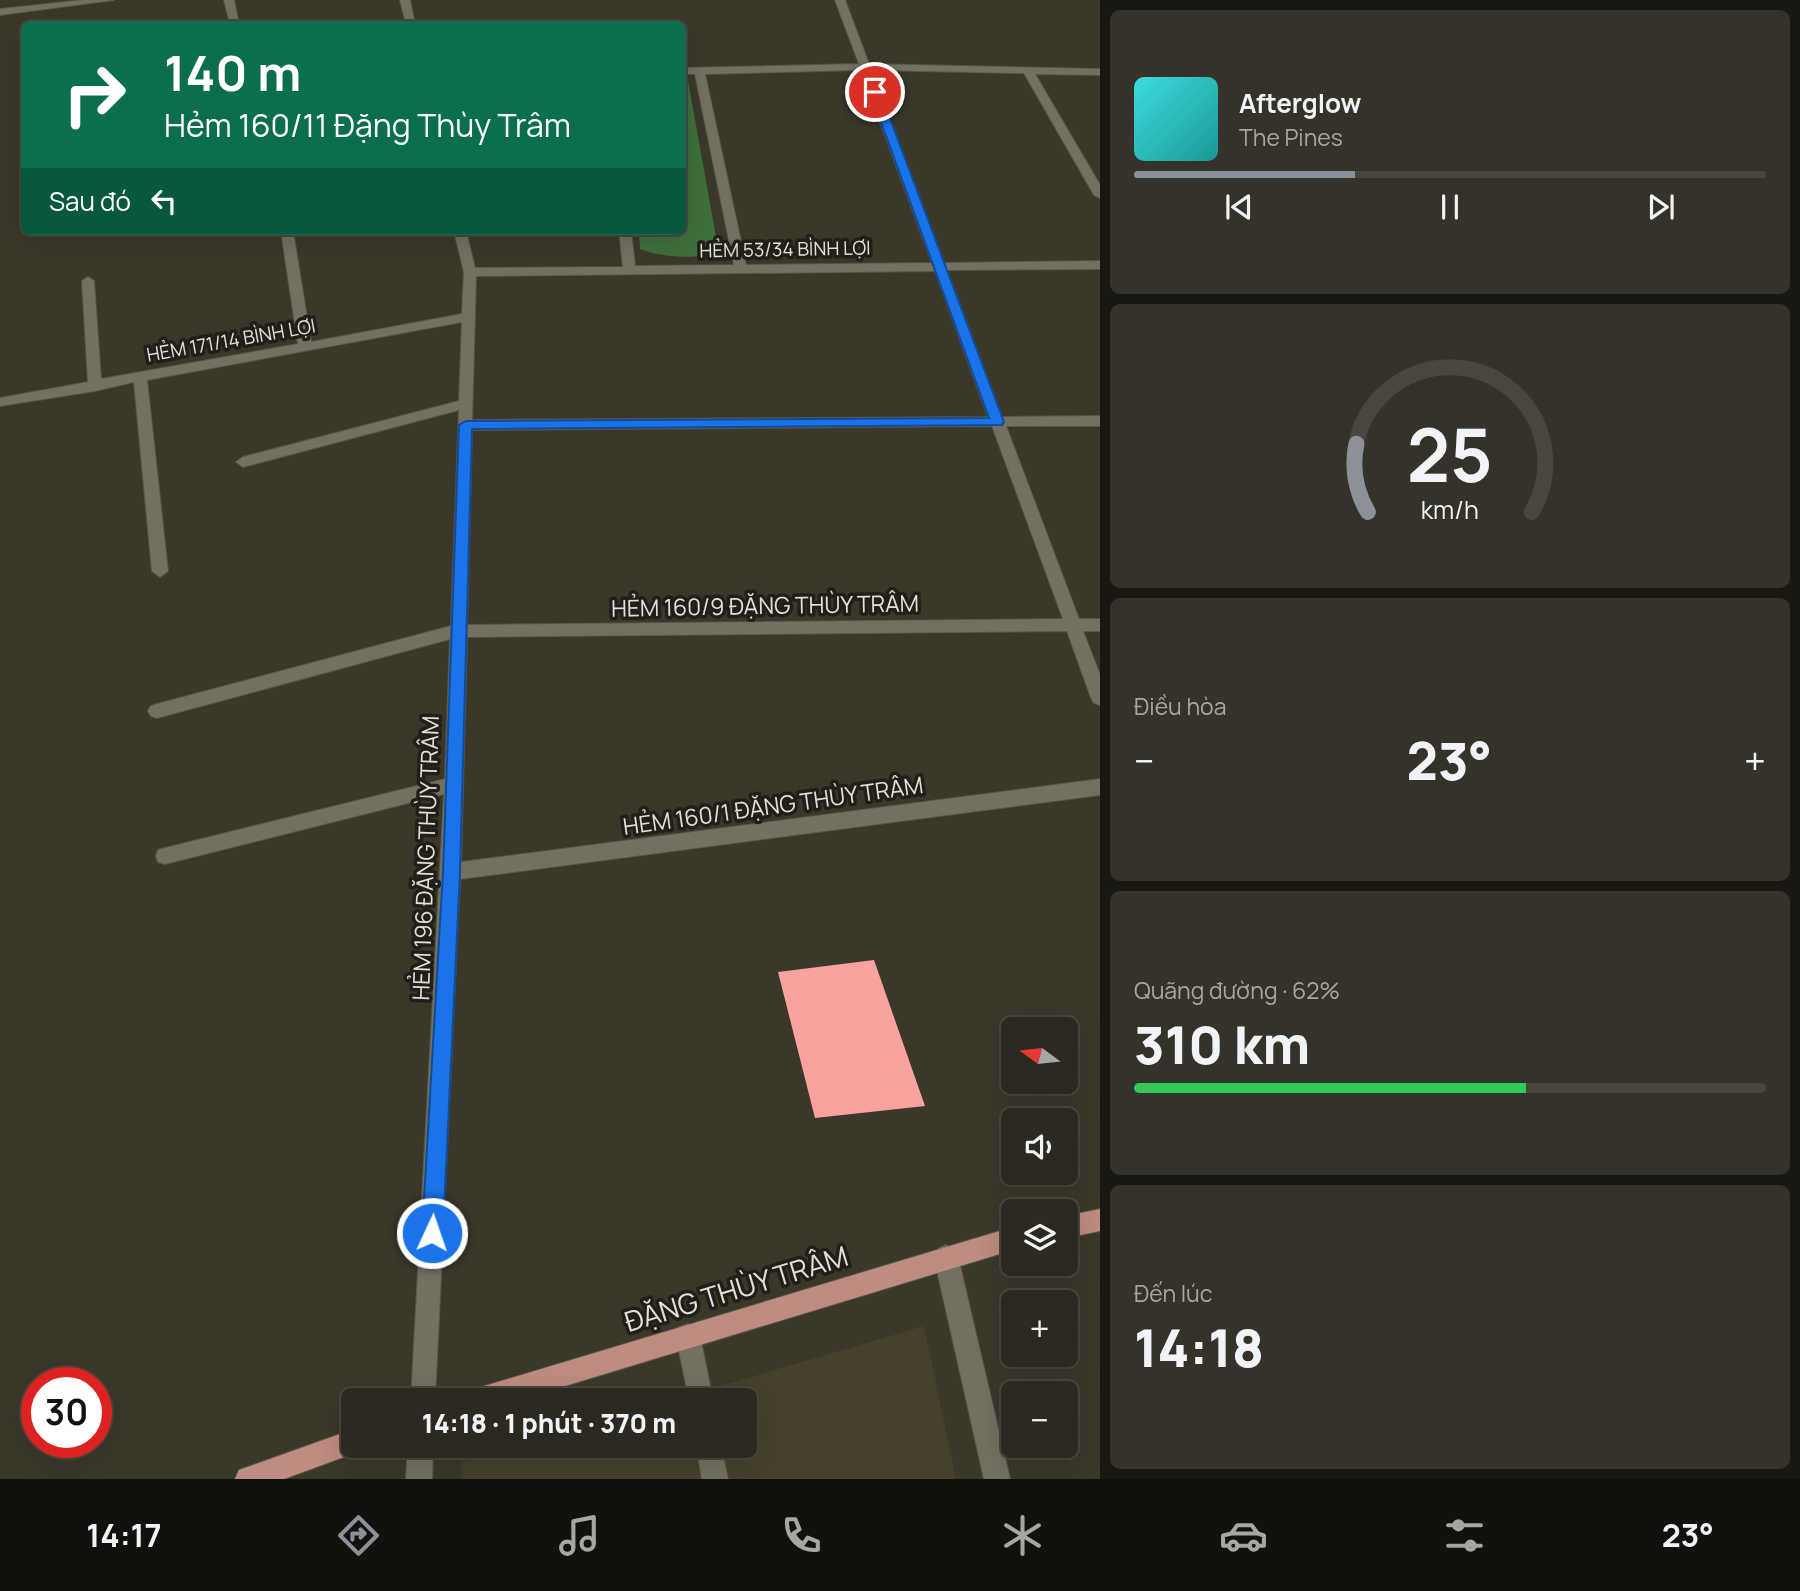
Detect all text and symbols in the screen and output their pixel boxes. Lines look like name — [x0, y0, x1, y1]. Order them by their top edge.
text: 140 m — [164, 39, 301, 106]
icon: right — [49, 49, 140, 140]
pin — [845, 62, 905, 122]
icon: arrive — [856, 73, 894, 111]
text: Afterglow — [1239, 85, 1361, 121]
text: Hẻm 160/11 Đặng Thùy Trâm — [164, 103, 571, 147]
text: The Pines — [1239, 121, 1343, 153]
icon: left — [145, 182, 183, 220]
text: Sau đó — [49, 183, 131, 219]
icon: previous — [1220, 188, 1258, 226]
icon: pause — [1431, 188, 1469, 226]
icon: next — [1642, 188, 1680, 226]
street label: HẺM 53/34 BÌNH LỢI — [699, 235, 871, 263]
street label: HẺM 171/14 BÌNH LỢI — [144, 312, 318, 368]
text: 25 — [1407, 404, 1493, 504]
text: km/h — [1421, 491, 1479, 526]
street label: HẺM 160/9 ĐẶNG THÙY TRÂM — [611, 586, 919, 624]
text: Điều hòa — [1134, 690, 1226, 722]
street label: HẺM 196 ĐẶNG THÙY TRÂM — [404, 715, 446, 1001]
text: 23° — [1407, 725, 1492, 796]
text: − — [1134, 734, 1155, 786]
text: + — [1744, 734, 1766, 786]
street label: HẺM 160/1 ĐẶNG THÙY TRÂM — [621, 768, 925, 842]
text: Quãng đường · 62% — [1134, 974, 1340, 1006]
text: 310 km — [1134, 1009, 1310, 1080]
north arrow — [1001, 1017, 1078, 1094]
map controls — [1001, 1017, 1078, 1458]
button: sound — [1001, 1108, 1078, 1185]
position arrow — [395, 1196, 469, 1270]
button: layers — [1001, 1199, 1078, 1276]
street label: ĐẶNG THÙY TRÂM — [620, 1236, 852, 1340]
text: Đến lúc — [1134, 1277, 1212, 1309]
button: + — [1001, 1290, 1078, 1367]
text: 14:18 — [1134, 1312, 1264, 1383]
speed limit sign: 30 — [21, 1367, 112, 1458]
button: − — [1001, 1381, 1078, 1458]
text: 14:18 · 1 phút · 370 m — [422, 1405, 676, 1441]
icon: directions — [334, 1511, 383, 1560]
icon: music — [555, 1511, 604, 1560]
icon: phone — [777, 1511, 826, 1560]
icon: climate — [998, 1511, 1047, 1560]
icon: car — [1219, 1511, 1268, 1560]
icon: filters — [1440, 1511, 1489, 1560]
text: 14:17 — [86, 1513, 162, 1557]
text: 23° — [1662, 1513, 1714, 1557]

